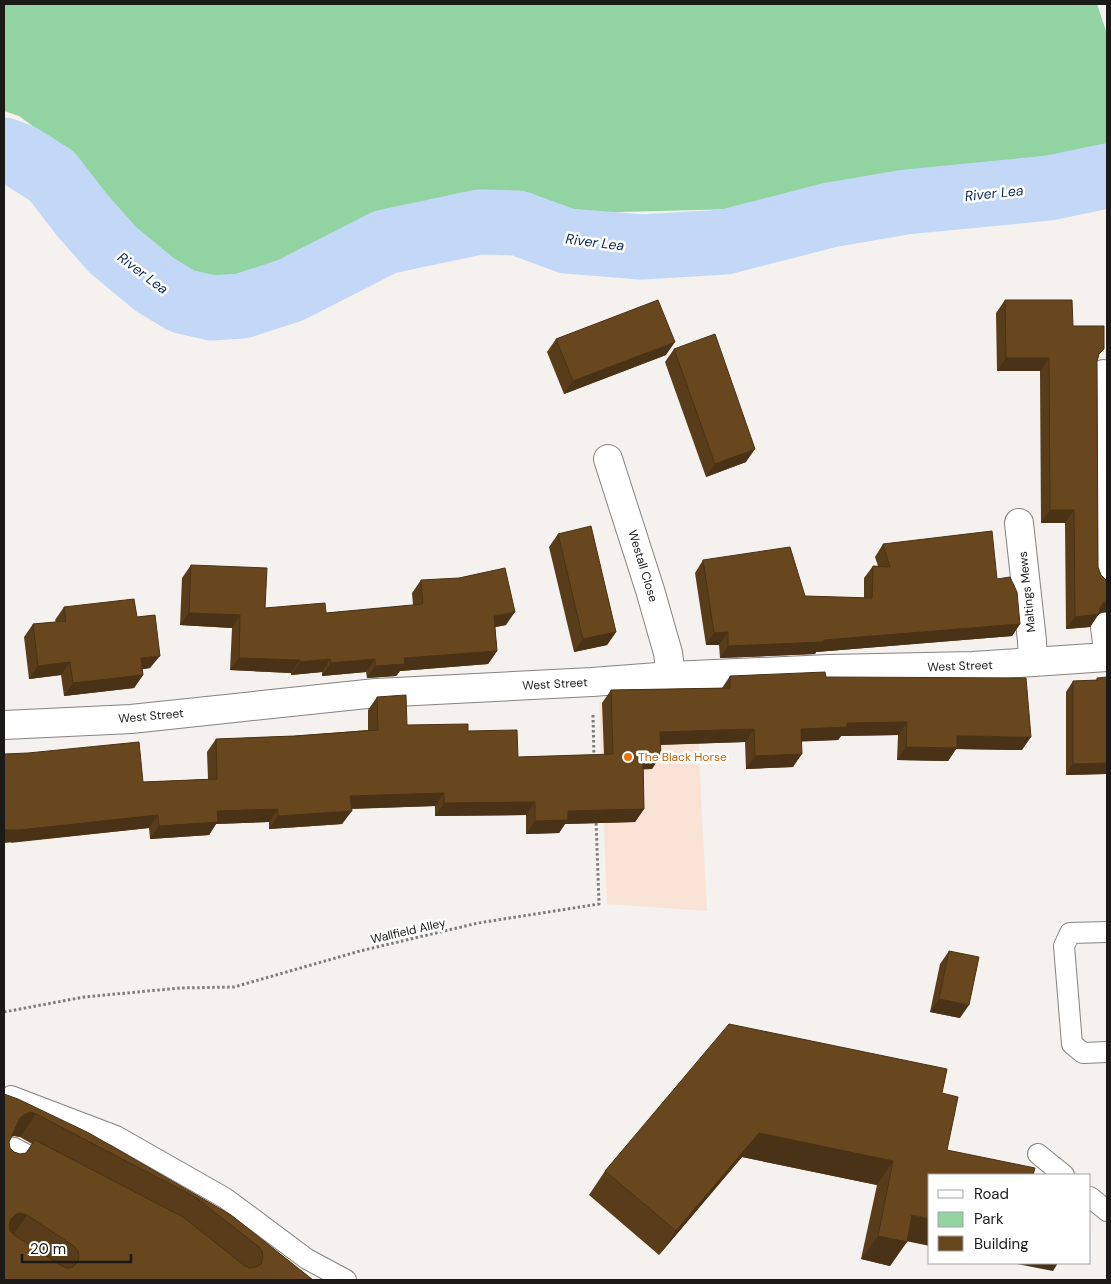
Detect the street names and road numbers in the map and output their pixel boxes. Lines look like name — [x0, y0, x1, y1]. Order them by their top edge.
street label: Westall Close — [624, 528, 662, 604]
street label: Maltings Mews — [1015, 551, 1039, 633]
street label: West Street — [927, 657, 993, 675]
street label: West Street — [522, 674, 588, 694]
street label: West Street — [118, 705, 185, 727]
street label: Wallfield Alley — [369, 915, 447, 947]

